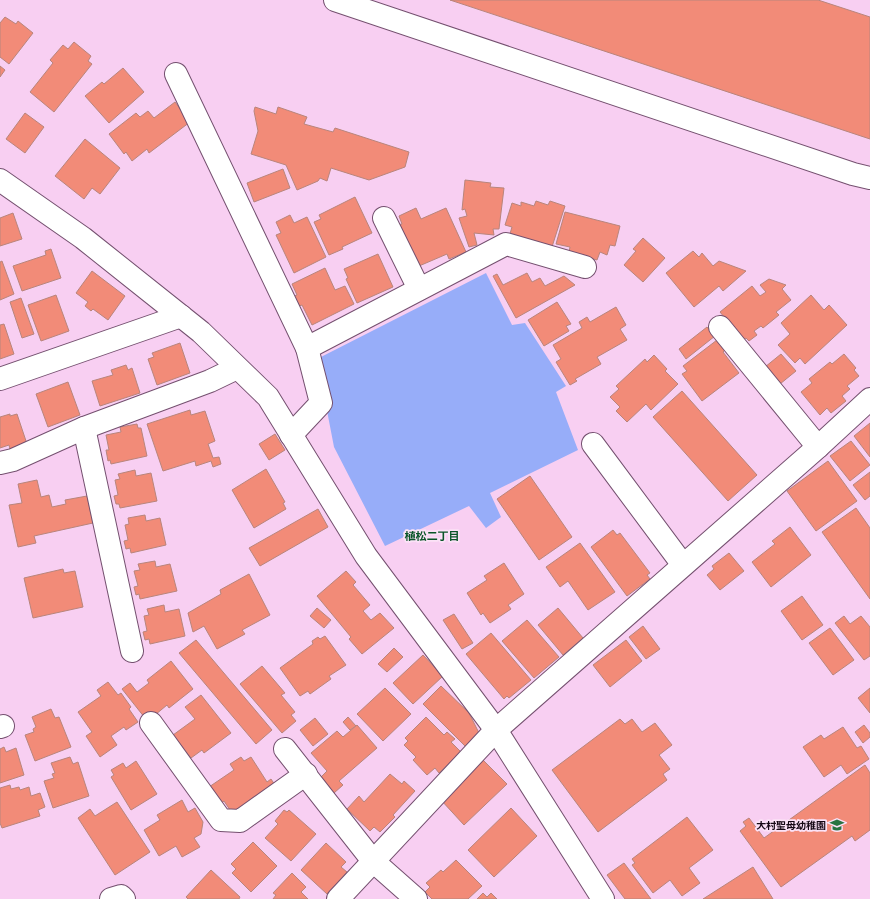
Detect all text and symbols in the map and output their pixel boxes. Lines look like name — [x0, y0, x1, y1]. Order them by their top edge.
district label: 植松二丁目 — [405, 529, 460, 543]
school or university icon: 大村聖母幼稚園 — [829, 817, 845, 833]
place label: 大村聖母幼稚園 — [756, 819, 826, 832]

